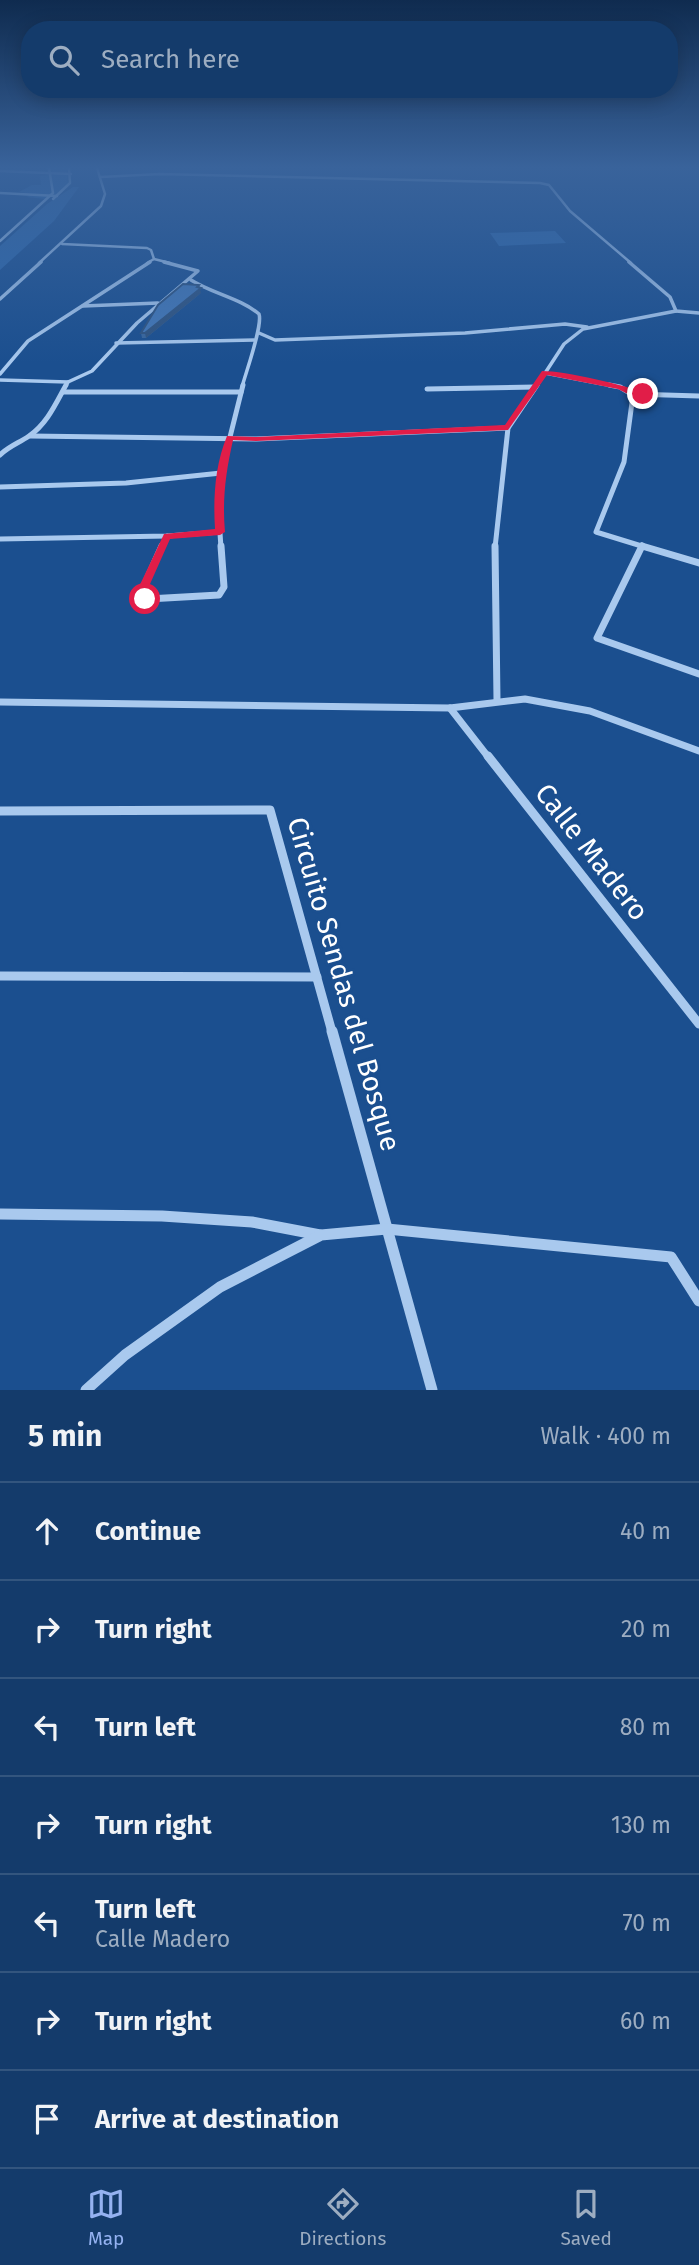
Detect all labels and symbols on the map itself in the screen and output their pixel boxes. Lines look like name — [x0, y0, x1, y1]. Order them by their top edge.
route end — [627, 378, 658, 409]
route start — [129, 583, 160, 614]
street label: Calle Madero — [528, 777, 656, 927]
street label: Circuito Sendas del Bosque — [280, 813, 408, 1155]

